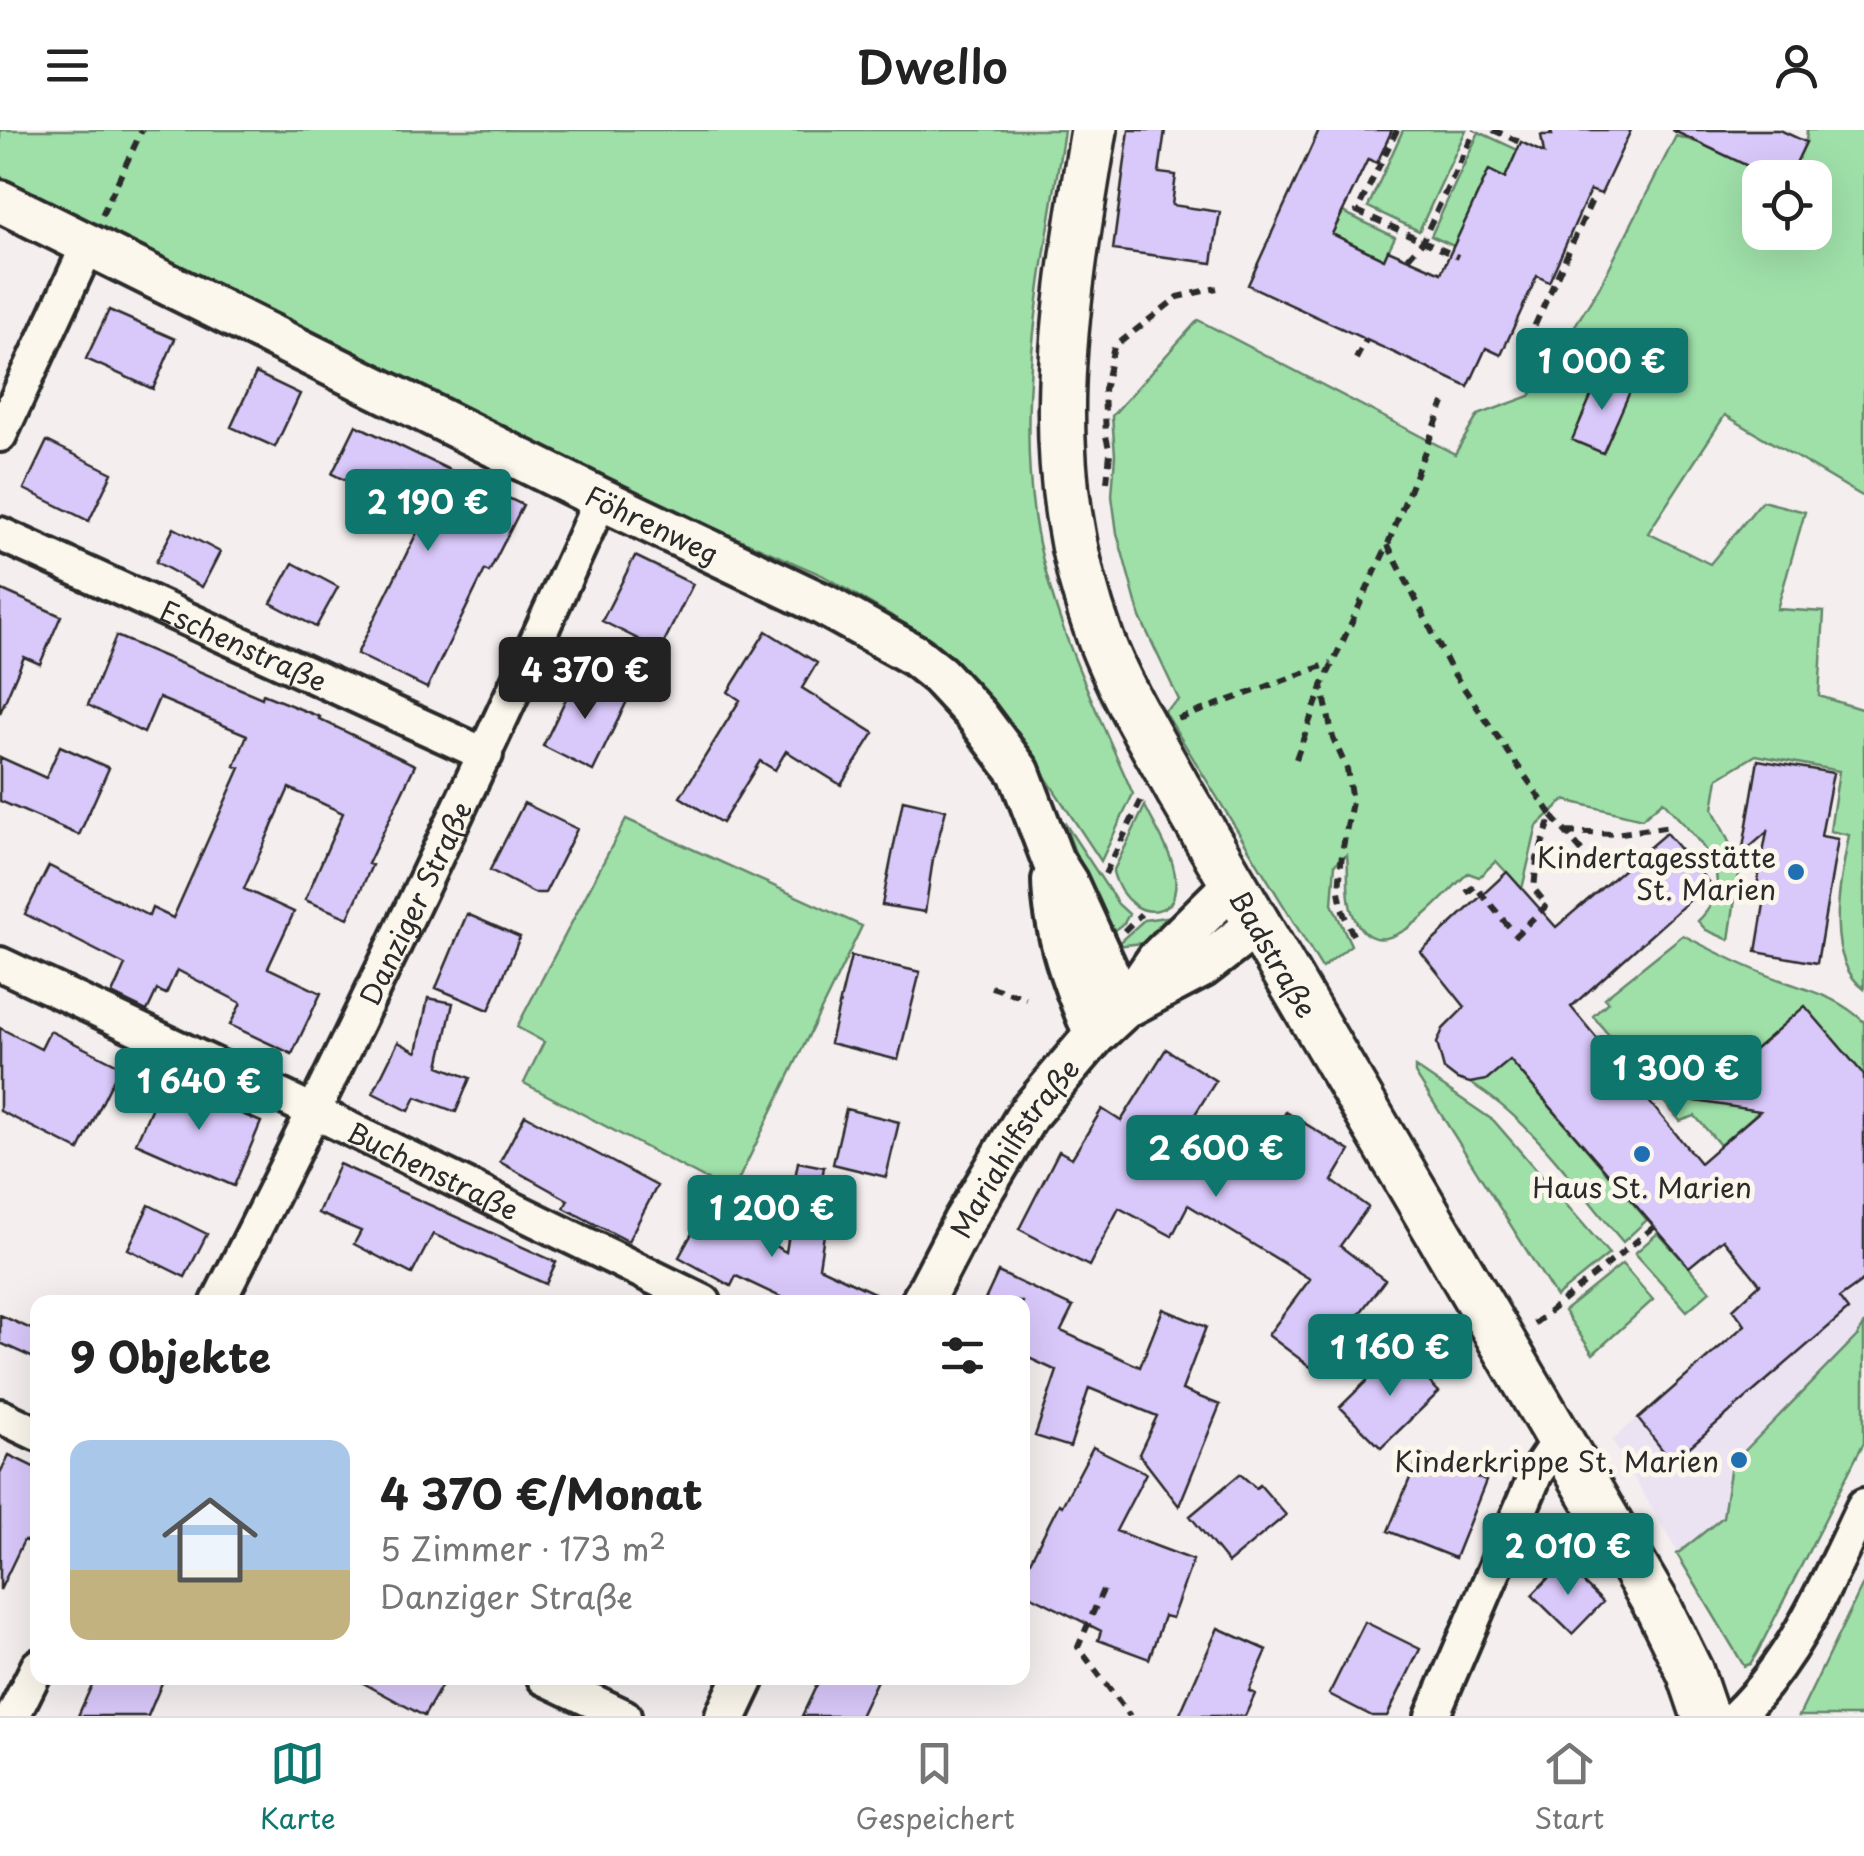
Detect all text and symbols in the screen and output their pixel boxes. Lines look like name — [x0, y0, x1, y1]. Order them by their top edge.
text: Dwello — [856, 31, 1008, 99]
icon: menu — [40, 38, 95, 93]
icon: person — [1769, 38, 1824, 93]
map controls — [1742, 160, 1832, 250]
button: locate — [1742, 160, 1832, 250]
pin: 1 000 € — [1510, 328, 1694, 413]
text: 1 000 € — [1538, 336, 1666, 384]
pin: 2 190 € — [336, 469, 520, 554]
street label: Föhrenweg — [578, 473, 727, 574]
text: 2 190 € — [367, 477, 489, 525]
street label: Eschenstraße — [154, 588, 334, 702]
pin: 4 370 € — [493, 637, 677, 722]
text: 4 370 € — [521, 645, 649, 693]
street label: Danziger Straße — [347, 794, 481, 1012]
place label: Kindertagesstätte St. Marien — [1537, 835, 1776, 910]
marker: Kindertagesstätte St. Marien — [1785, 861, 1807, 883]
street label: Badstraße — [1220, 881, 1329, 1026]
pin: 1 300 € — [1584, 1035, 1768, 1120]
text: 1 300 € — [1612, 1043, 1740, 1091]
pin: 1 640 € — [107, 1048, 291, 1133]
street label: Mariahilfstraße — [938, 1048, 1089, 1245]
text: 1 640 € — [137, 1056, 261, 1104]
street label: Buchenstraße — [341, 1110, 527, 1230]
pin: 2 600 € — [1124, 1115, 1308, 1200]
text: 2 600 € — [1148, 1123, 1284, 1171]
marker: Haus St. Marien — [1631, 1143, 1653, 1165]
place label: Haus St. Marien — [1532, 1165, 1752, 1208]
pin: 1 200 € — [680, 1175, 864, 1260]
text: 1 200 € — [709, 1183, 835, 1231]
pin: 1 160 € — [1298, 1314, 1482, 1399]
text: 1 160 € — [1330, 1322, 1450, 1370]
text: 9 Objekte — [70, 1324, 271, 1387]
icon: filters — [935, 1328, 990, 1383]
place label: Kinderkrippe St. Marien — [1394, 1439, 1719, 1482]
marker: Kinderkrippe St. Marien — [1728, 1449, 1750, 1471]
text: 4 370 €/Monat — [380, 1461, 703, 1524]
icon: home — [150, 1480, 270, 1600]
pin: 2 010 € — [1476, 1513, 1660, 1598]
text: 2 010 € — [1505, 1521, 1631, 1569]
text: 5 Zimmer · 173 m² — [380, 1524, 666, 1572]
text: Danziger Straße — [380, 1572, 633, 1620]
tab: Karte — [260, 1736, 336, 1839]
tab: Gespeichert — [855, 1736, 1015, 1839]
tab: Start — [1534, 1736, 1604, 1839]

